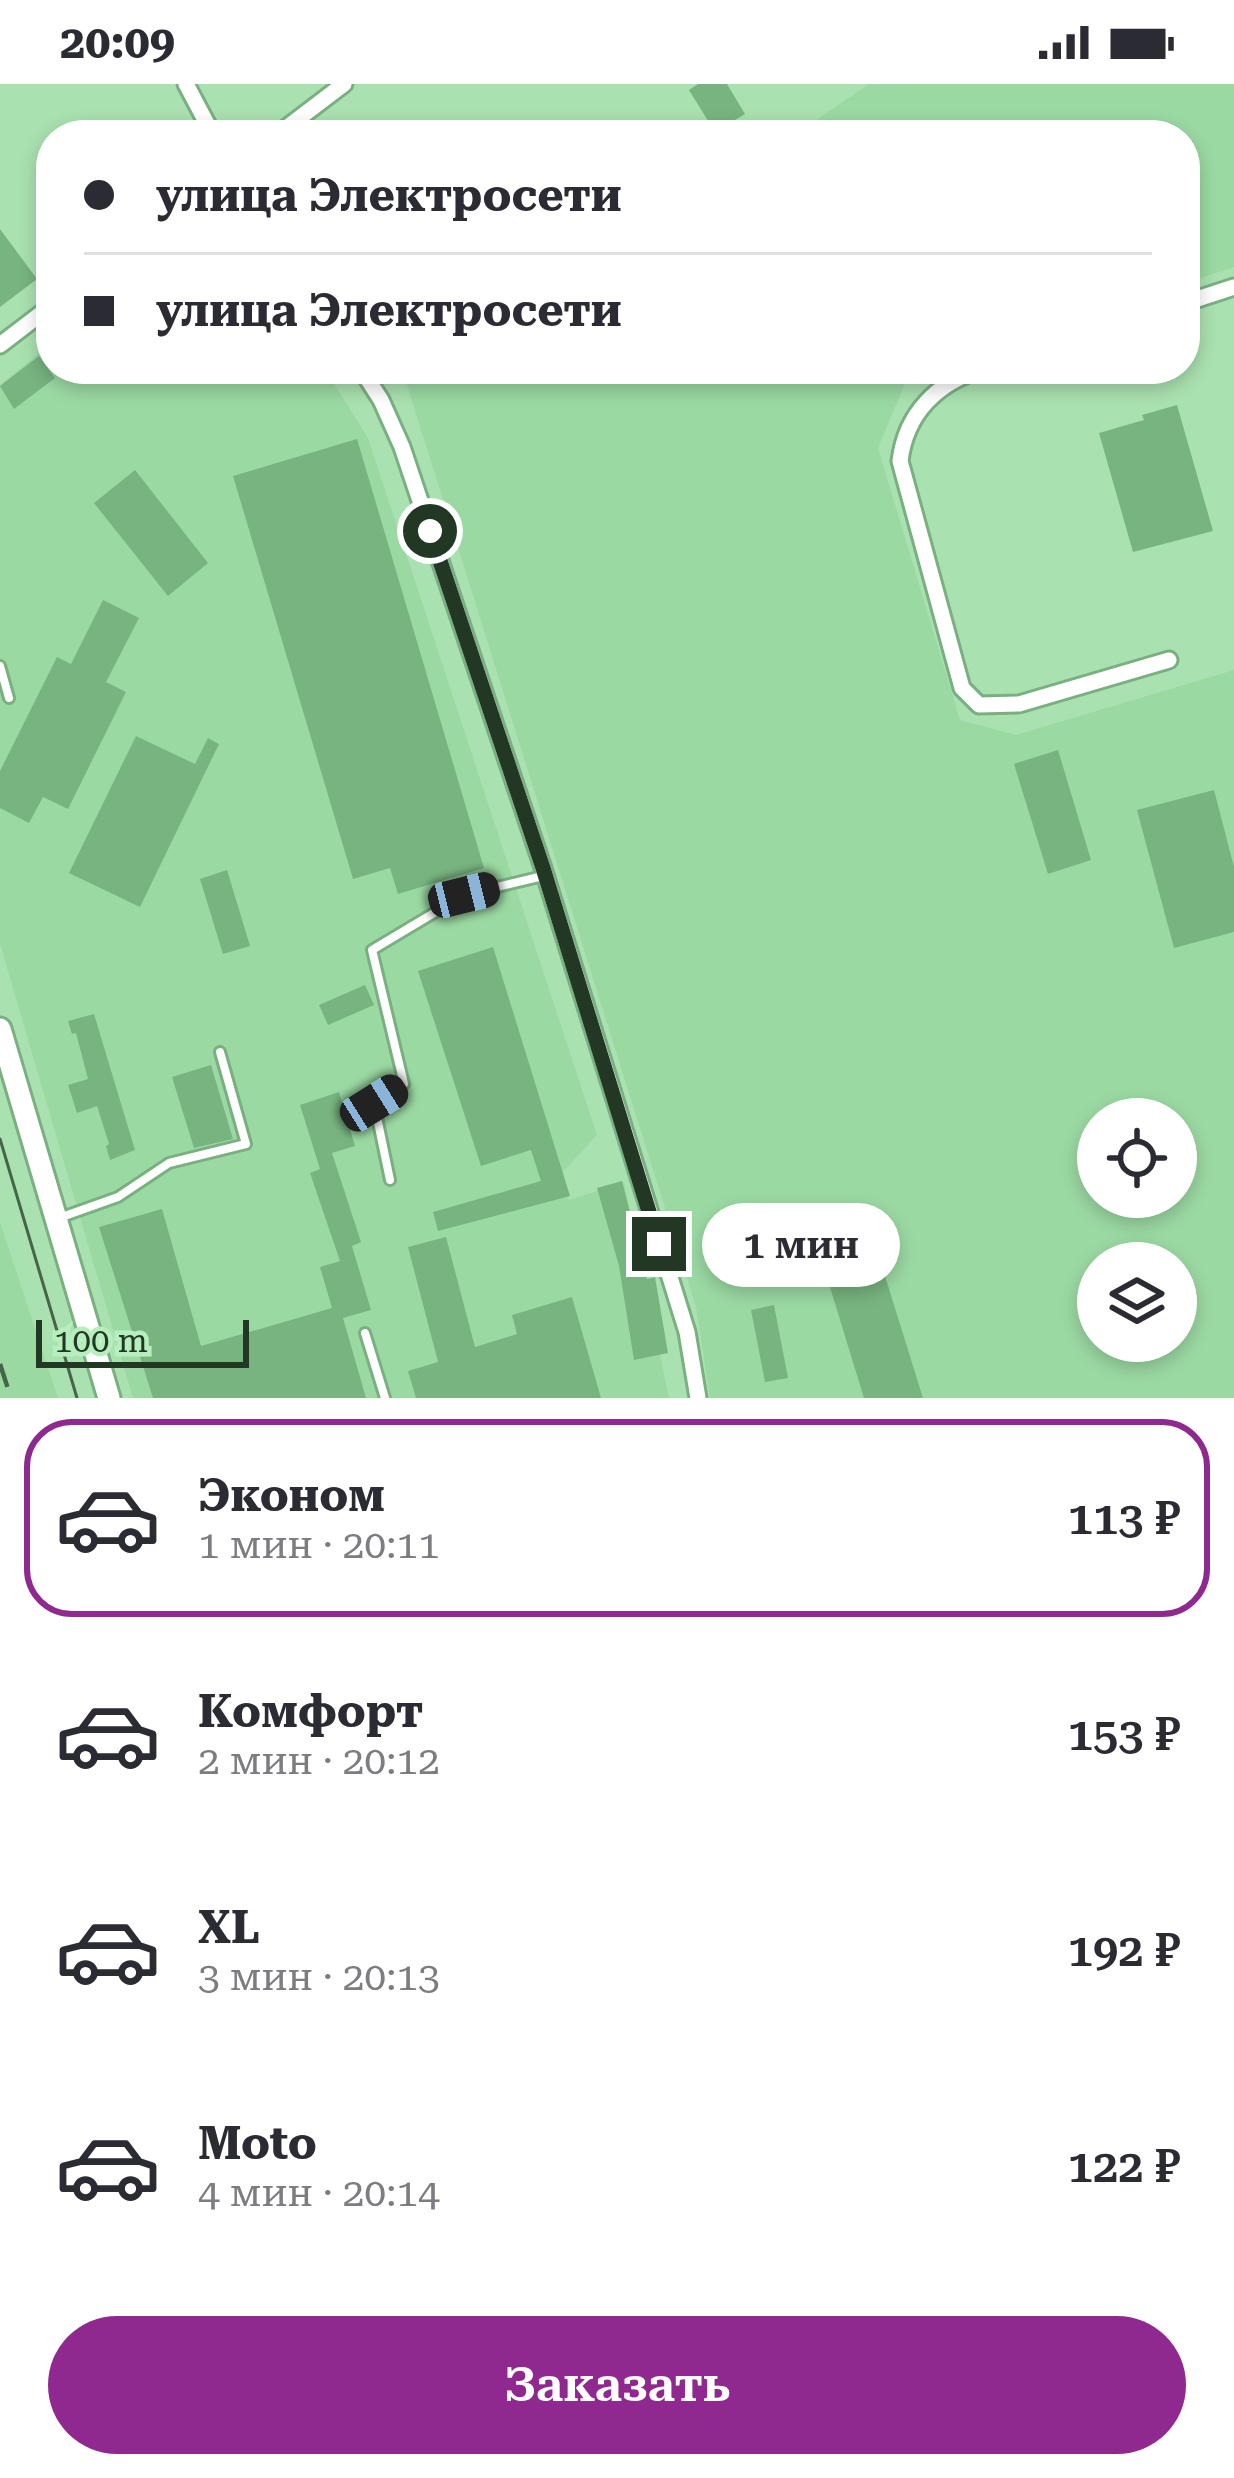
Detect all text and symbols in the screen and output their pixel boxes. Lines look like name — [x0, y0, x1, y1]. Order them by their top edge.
text: 20:09 — [60, 16, 175, 69]
text: улица Электросети — [156, 169, 622, 222]
text: улица Электросети — [156, 284, 622, 337]
route start — [403, 504, 457, 558]
car — [425, 869, 503, 921]
car — [334, 1069, 414, 1137]
map controls — [1077, 1098, 1197, 1362]
button: locate — [1077, 1098, 1197, 1218]
callout: 1 мин — [701, 1202, 899, 1286]
route end — [632, 1217, 686, 1271]
text: 1 мин — [743, 1222, 859, 1268]
button: layers — [1077, 1242, 1197, 1362]
scale bar — [36, 1314, 249, 1367]
text: 100 m — [54, 1321, 148, 1360]
icon: car — [54, 1464, 162, 1572]
text: Эконом — [198, 1469, 385, 1522]
text: 113 ₽ — [1068, 1492, 1180, 1545]
text: 1 мин · 20:11 — [198, 1522, 440, 1568]
icon: car — [54, 1680, 162, 1788]
text: Комфорт — [198, 1685, 423, 1738]
text: 153 ₽ — [1068, 1708, 1180, 1761]
text: 2 мин · 20:12 — [198, 1738, 440, 1784]
icon: car — [54, 1896, 162, 2004]
text: XL — [198, 1901, 260, 1954]
text: 192 ₽ — [1068, 1924, 1180, 1977]
text: 3 мин · 20:13 — [198, 1954, 440, 2000]
icon: car — [54, 2112, 162, 2220]
text: Moto — [198, 2117, 317, 2170]
text: 122 ₽ — [1068, 2140, 1180, 2193]
text: 4 мин · 20:14 — [198, 2170, 440, 2216]
button: Заказать — [48, 2316, 1186, 2454]

